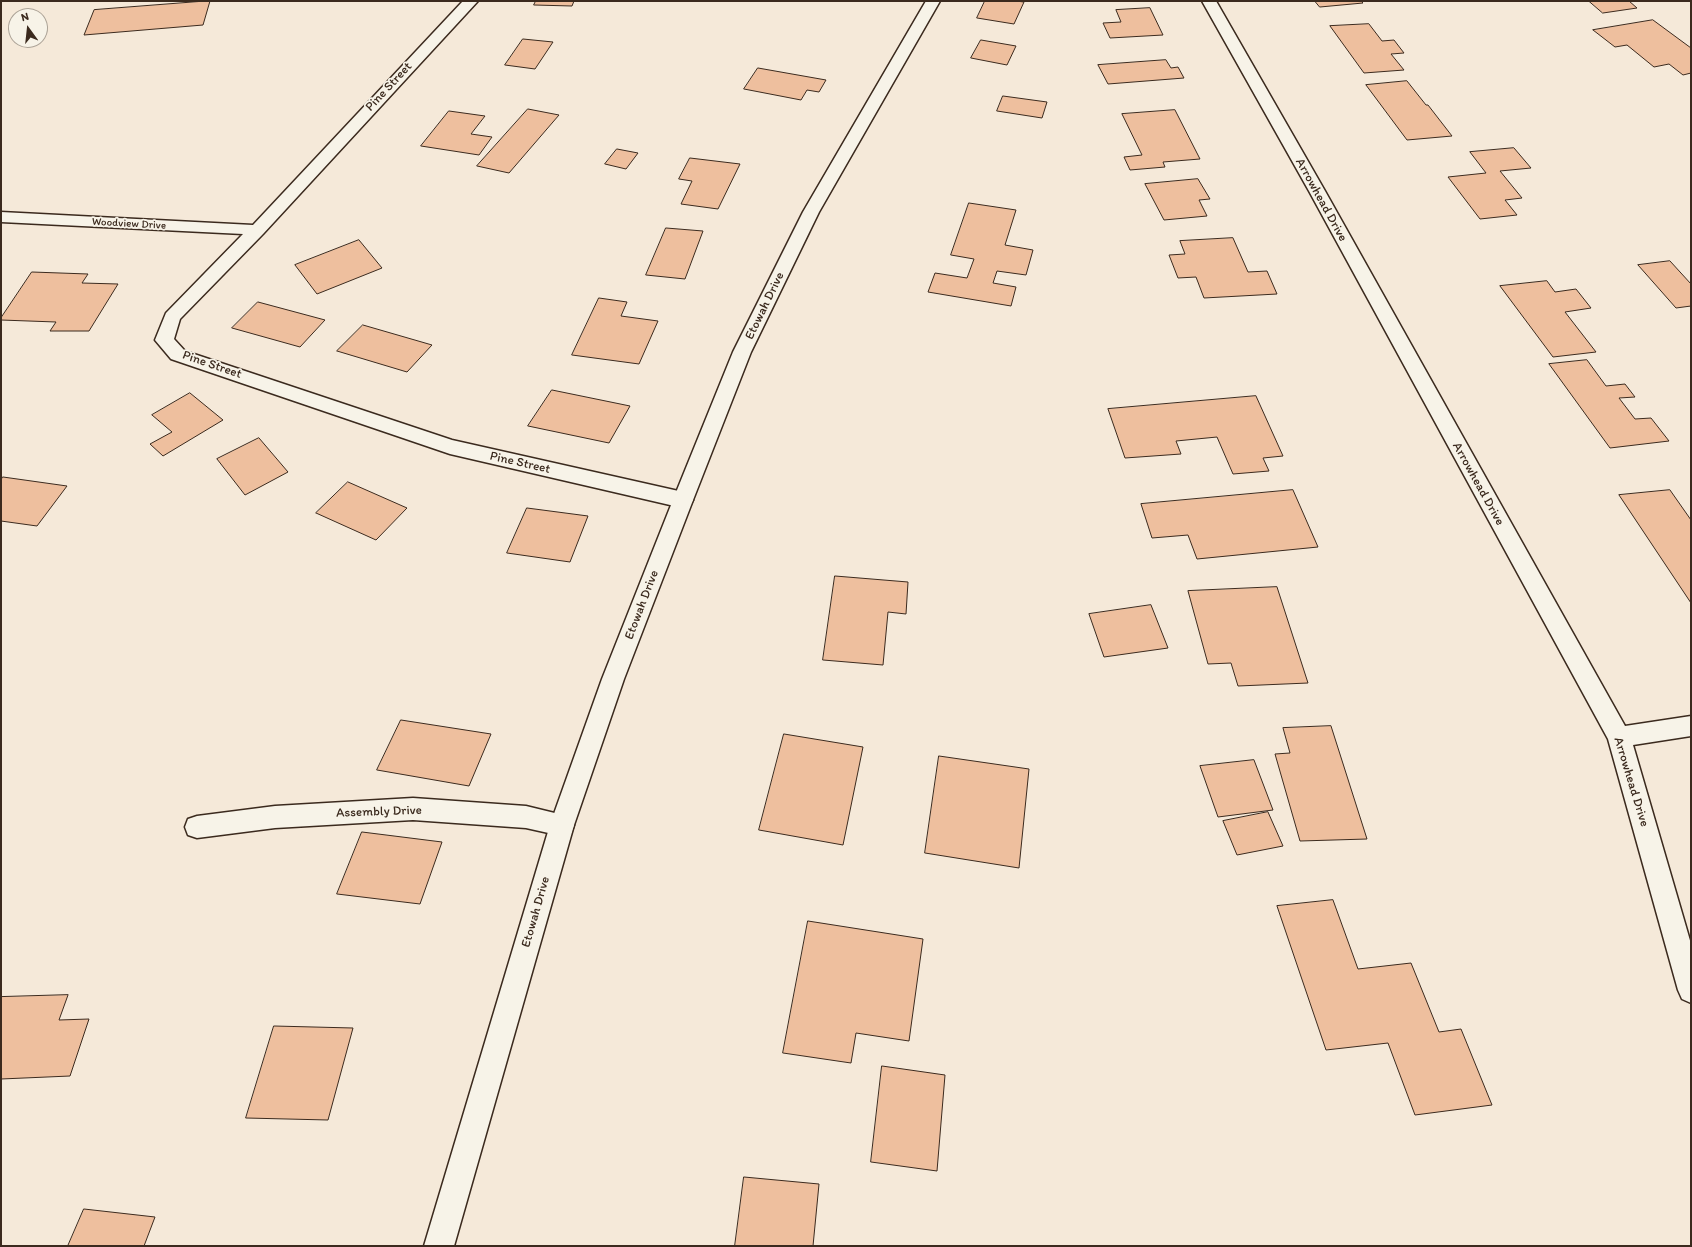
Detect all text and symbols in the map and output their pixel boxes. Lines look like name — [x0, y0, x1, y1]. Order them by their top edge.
north arrow — [8, 8, 48, 48]
text: N — [20, 10, 30, 24]
street label: Pine Street — [362, 59, 416, 115]
street label: Arrowhead Drive — [1292, 156, 1350, 244]
street label: Woodview Drive — [92, 215, 166, 233]
street label: Etowah Drive — [742, 270, 788, 342]
street label: Pine Street — [180, 348, 244, 382]
street label: Arrowhead Drive — [1449, 440, 1507, 528]
street label: Pine Street — [488, 448, 552, 478]
street label: Etowah Drive — [622, 568, 662, 642]
street label: Arrowhead Drive — [1610, 735, 1652, 829]
street label: Assembly Drive — [336, 803, 422, 821]
street label: Etowah Drive — [518, 875, 554, 949]

